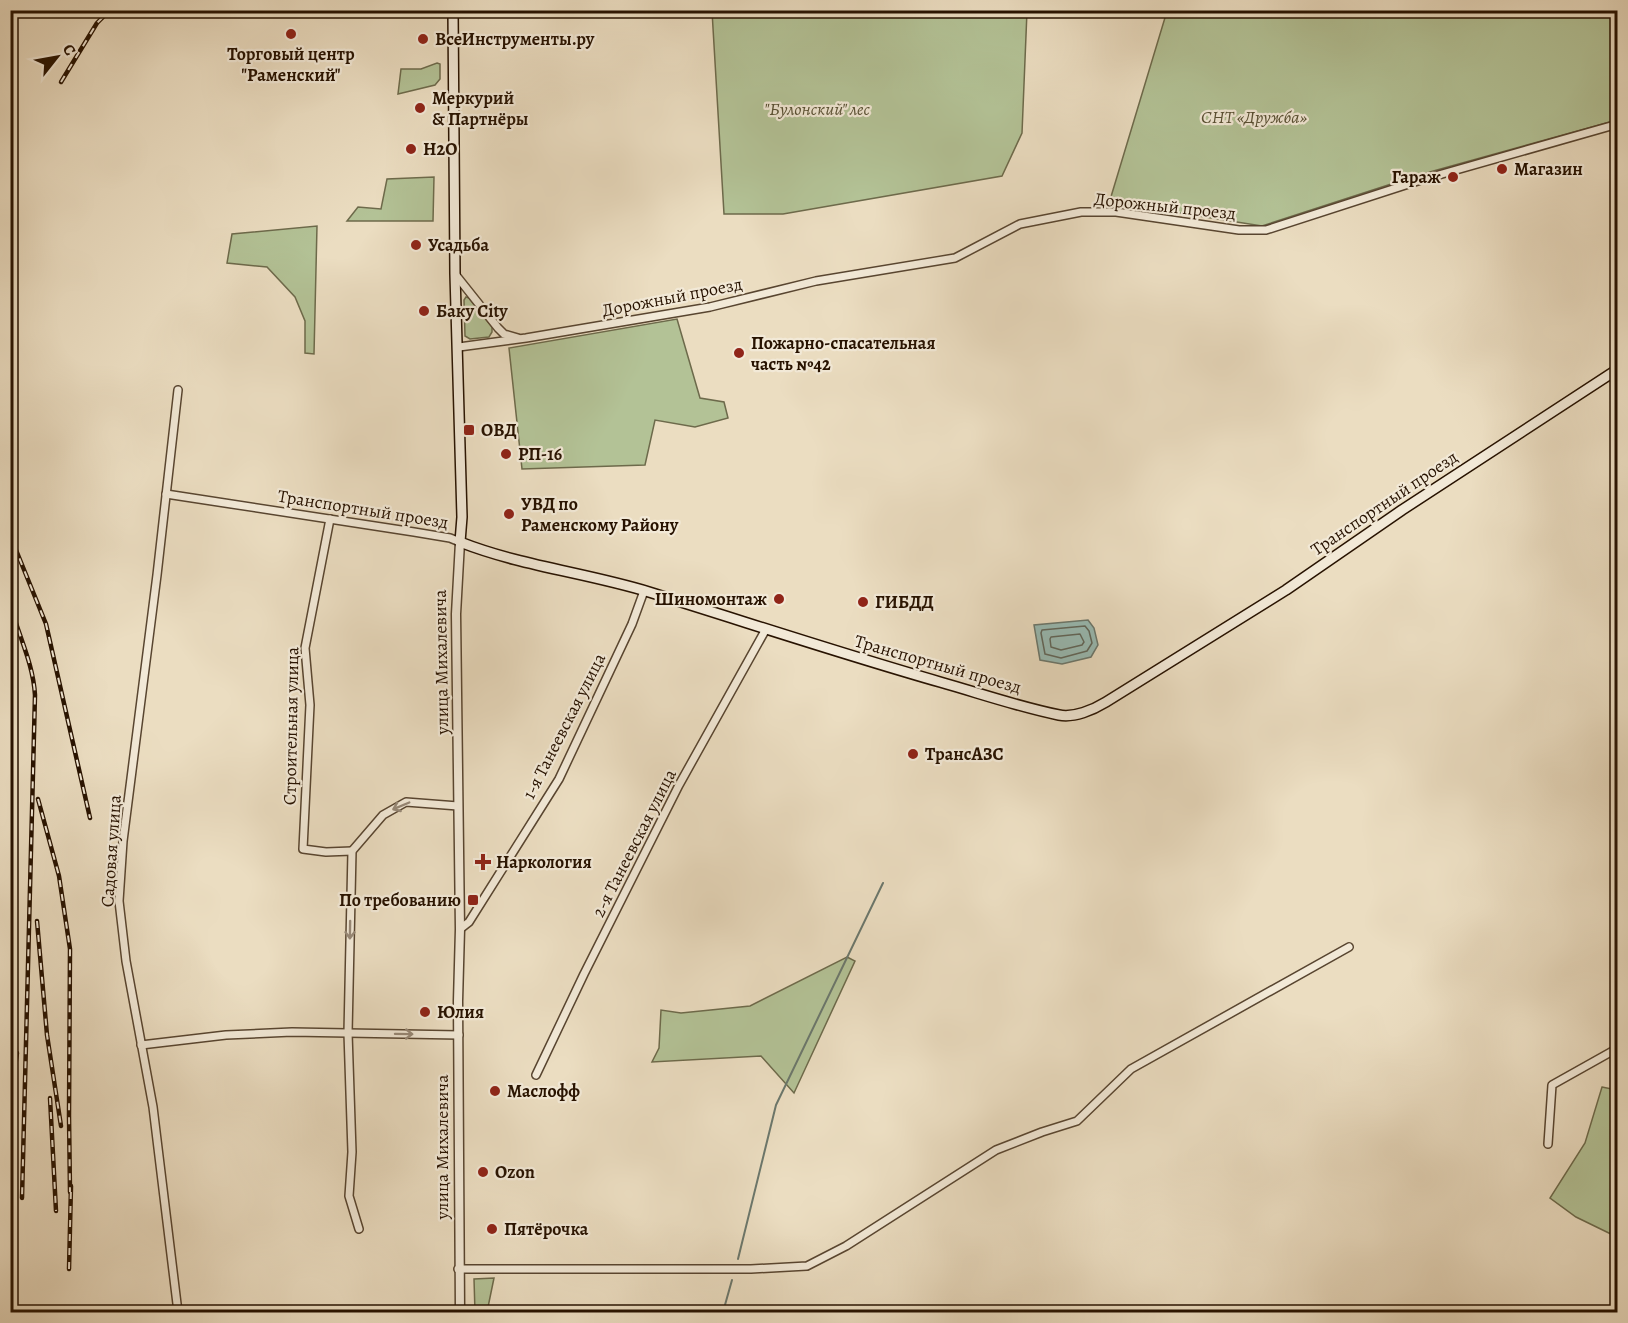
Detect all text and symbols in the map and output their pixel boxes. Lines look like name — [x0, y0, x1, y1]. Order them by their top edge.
north arrow — [27, 27, 87, 87]
marker: Торговый центр "Раменский" — [284, 27, 298, 41]
place label: ВсеИнструменты.ру — [435, 27, 595, 51]
marker: ВсеИнструменты.ру — [416, 32, 430, 46]
text: С — [57, 40, 81, 60]
place label: Торговый центр "Раменский" — [227, 42, 355, 87]
place label: Меркурий & Партнёры — [432, 86, 528, 131]
park label: "Булонский" лес — [764, 97, 871, 121]
marker: Меркурий & Партнёры — [413, 101, 427, 115]
park label: СНТ «Дружба» — [1201, 105, 1308, 129]
place label: H2O — [423, 137, 457, 161]
marker: H2O — [404, 142, 418, 156]
place label: Магазин — [1514, 157, 1583, 181]
marker: Магазин — [1495, 162, 1509, 176]
place label: Гараж — [1391, 165, 1441, 189]
marker: Гараж — [1446, 170, 1460, 184]
street label: Дорожный проезд — [1093, 187, 1237, 225]
place label: Усадьба — [428, 233, 489, 257]
marker: Усадьба — [409, 238, 423, 252]
street label: Дорожный проезд — [600, 272, 744, 322]
place label: Баку City — [436, 299, 508, 323]
marker: Баку City — [417, 304, 431, 318]
place label: Пожарно-спасательная часть №42 — [751, 331, 936, 376]
marker: Пожарно-спасательная часть №42 — [732, 346, 746, 360]
place label: ОВД — [481, 418, 517, 442]
marker: ОВД — [462, 423, 476, 437]
place label: РП-16 — [518, 442, 562, 466]
street label: Транспортный проезд — [1306, 445, 1462, 561]
marker: РП-16 — [499, 447, 513, 461]
street label: Транспортный проезд — [276, 484, 450, 534]
place label: УВД по Раменскому Району — [521, 492, 679, 537]
marker: УВД по Раменскому Району — [502, 507, 516, 521]
place label: Шиномонтаж — [655, 587, 767, 611]
street label: улица Михалевича — [428, 589, 454, 736]
place label: ГИБДД — [875, 590, 934, 614]
marker: Шиномонтаж — [772, 592, 786, 606]
marker: ГИБДД — [856, 595, 870, 609]
street label: Транспортный проезд — [852, 629, 1024, 699]
street label: Строительная улица — [278, 646, 304, 805]
street label: 1-я Танеевская улица — [517, 648, 612, 803]
place label: ТрансАЗС — [925, 742, 1004, 766]
marker: ТрансАЗС — [906, 747, 920, 761]
street label: 2-я Танеевская улица — [586, 764, 682, 921]
street label: Садовая улица — [95, 793, 127, 908]
one-way arrow — [392, 801, 410, 812]
place label: Наркология — [496, 850, 592, 874]
marker: Наркология — [474, 853, 492, 871]
place label: По требованию — [339, 888, 461, 912]
marker: По требованию — [466, 893, 480, 907]
one-way arrow — [345, 920, 356, 940]
place label: Юлия — [437, 1000, 484, 1024]
marker: Юлия — [418, 1005, 432, 1019]
one-way arrow — [393, 1028, 413, 1040]
street label: улица Михалевича — [430, 1074, 454, 1221]
place label: Маслофф — [507, 1079, 580, 1103]
marker: Маслофф — [488, 1084, 502, 1098]
place label: Ozon — [495, 1160, 535, 1184]
marker: Ozon — [476, 1165, 490, 1179]
place label: Пятёрочка — [504, 1217, 589, 1241]
marker: Пятёрочка — [485, 1222, 499, 1236]

